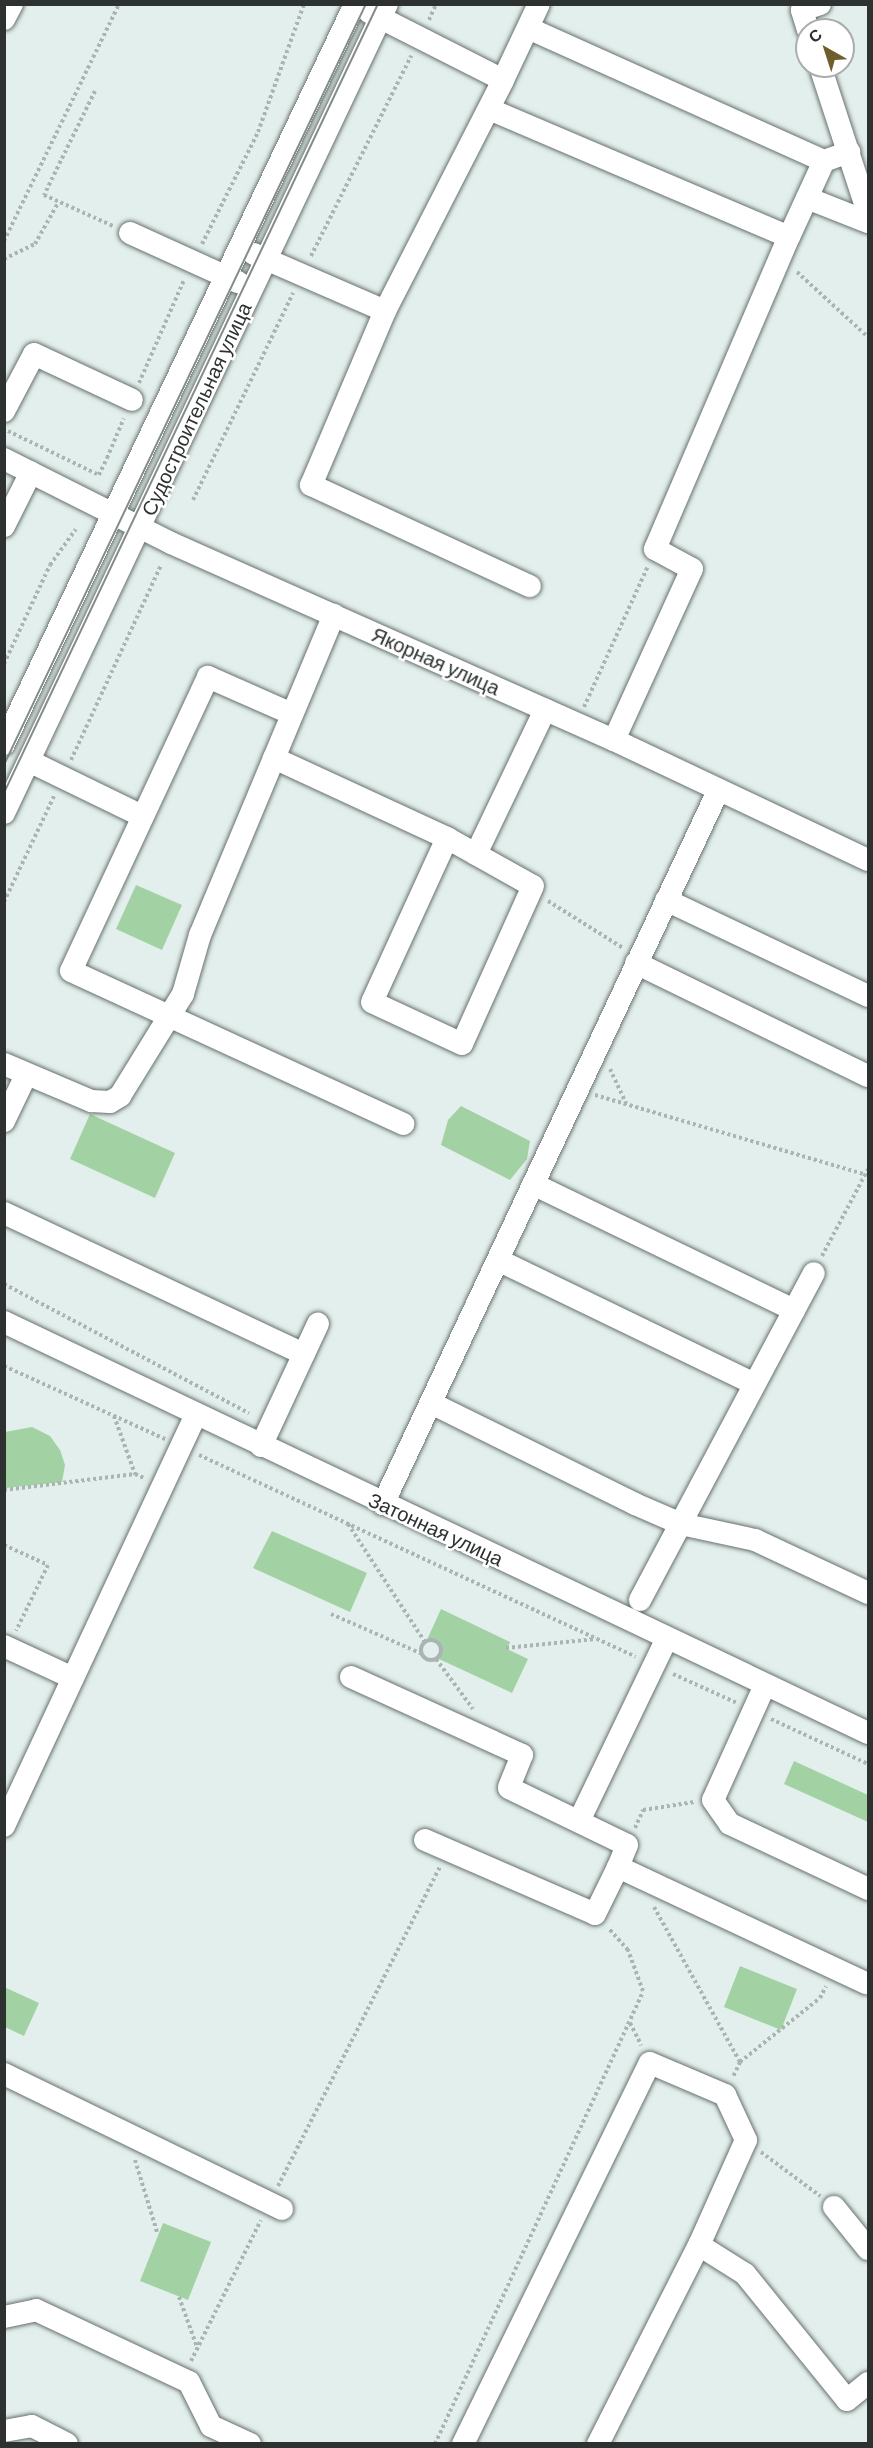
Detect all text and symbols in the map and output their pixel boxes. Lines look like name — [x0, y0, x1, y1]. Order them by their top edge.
north arrow — [795, 18, 855, 78]
text: С — [804, 24, 825, 46]
street label: Судостроительная улица — [136, 299, 256, 519]
street label: Якорная улица — [368, 622, 504, 700]
street label: Затонная улица — [365, 1487, 507, 1571]

